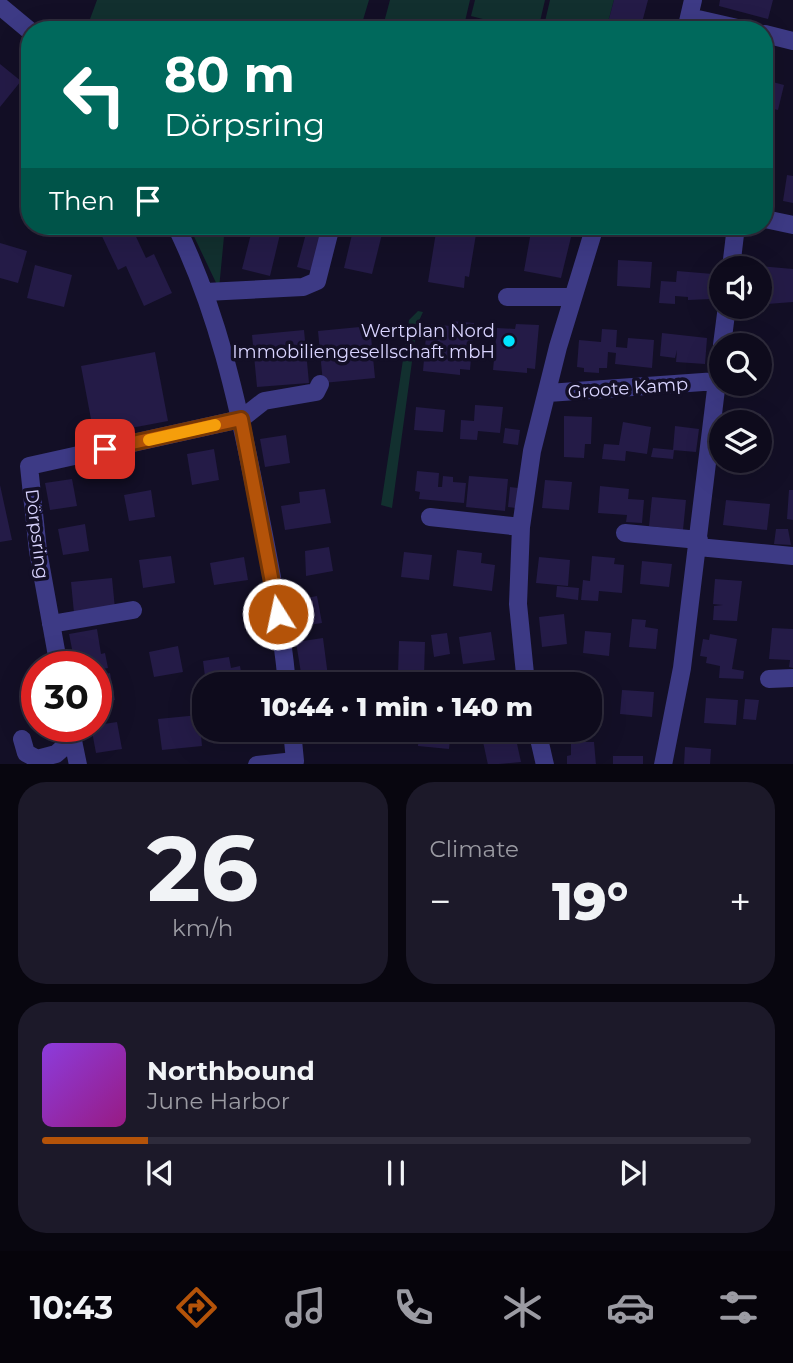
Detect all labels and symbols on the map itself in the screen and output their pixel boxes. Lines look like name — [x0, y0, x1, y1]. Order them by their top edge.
place label: Wertplan Nord Immobiliengesellschaft mbH — [232, 320, 495, 363]
marker: Wertplan Nord Immobiliengesellschaft mbH — [501, 333, 517, 349]
street label: Groote Kamp — [567, 373, 689, 403]
pin — [75, 419, 135, 479]
street label: Dörpsring — [21, 488, 53, 580]
position arrow — [241, 577, 315, 651]
speed limit sign: 30 — [21, 651, 112, 742]

